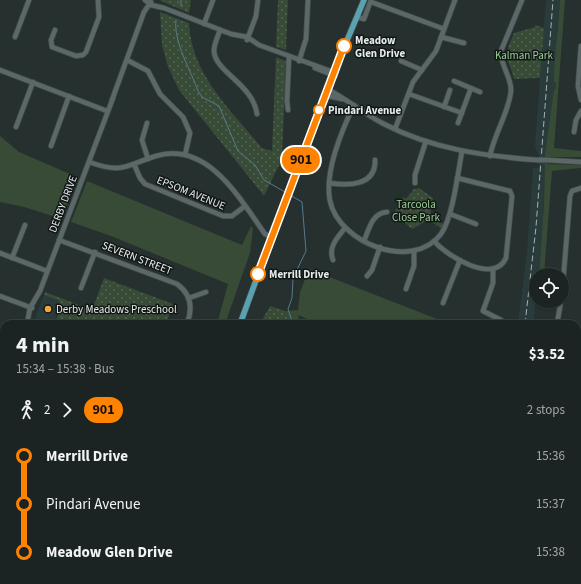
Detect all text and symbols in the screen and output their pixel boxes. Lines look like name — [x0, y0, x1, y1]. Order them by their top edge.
place label: Meadow Glen Drive — [355, 33, 405, 61]
marker: Meadow Glen Drive — [336, 38, 352, 54]
park label: Kalman Park — [495, 48, 554, 63]
place label: Pindari Avenue — [328, 103, 402, 118]
marker: Pindari Avenue — [313, 104, 325, 116]
line badge: 901 — [278, 147, 324, 173]
text: 901 — [290, 150, 312, 170]
street label: EPSOM AVENUE — [155, 172, 228, 214]
street label: DERBY DRIVE — [45, 173, 81, 235]
park label: Tarcoola Close Park — [392, 197, 440, 225]
street label: SEVERN STREET — [100, 238, 174, 278]
marker: Merrill Drive — [250, 266, 266, 282]
place label: Merrill Drive — [269, 267, 329, 282]
map controls — [529, 268, 569, 308]
button: locate — [529, 268, 569, 308]
place label: Derby Meadows Preschool — [56, 302, 177, 317]
marker: Derby Meadows Preschool — [43, 304, 53, 314]
text: 4 min — [16, 329, 70, 361]
text: $3.52 — [529, 344, 565, 365]
text: 15:34 – 15:38 · Bus — [16, 360, 114, 378]
icon: walk — [16, 399, 38, 421]
icon: forward — [56, 399, 78, 421]
text: 901 — [92, 400, 115, 420]
text: 2 — [44, 401, 50, 419]
text: 2 stops — [527, 401, 565, 419]
text: Merrill Drive — [46, 446, 128, 467]
text: 15:36 — [536, 447, 565, 465]
text: Pindari Avenue — [46, 494, 140, 515]
text: 15:37 — [536, 495, 565, 513]
text: Meadow Glen Drive — [46, 542, 173, 563]
text: 15:38 — [536, 543, 565, 561]

